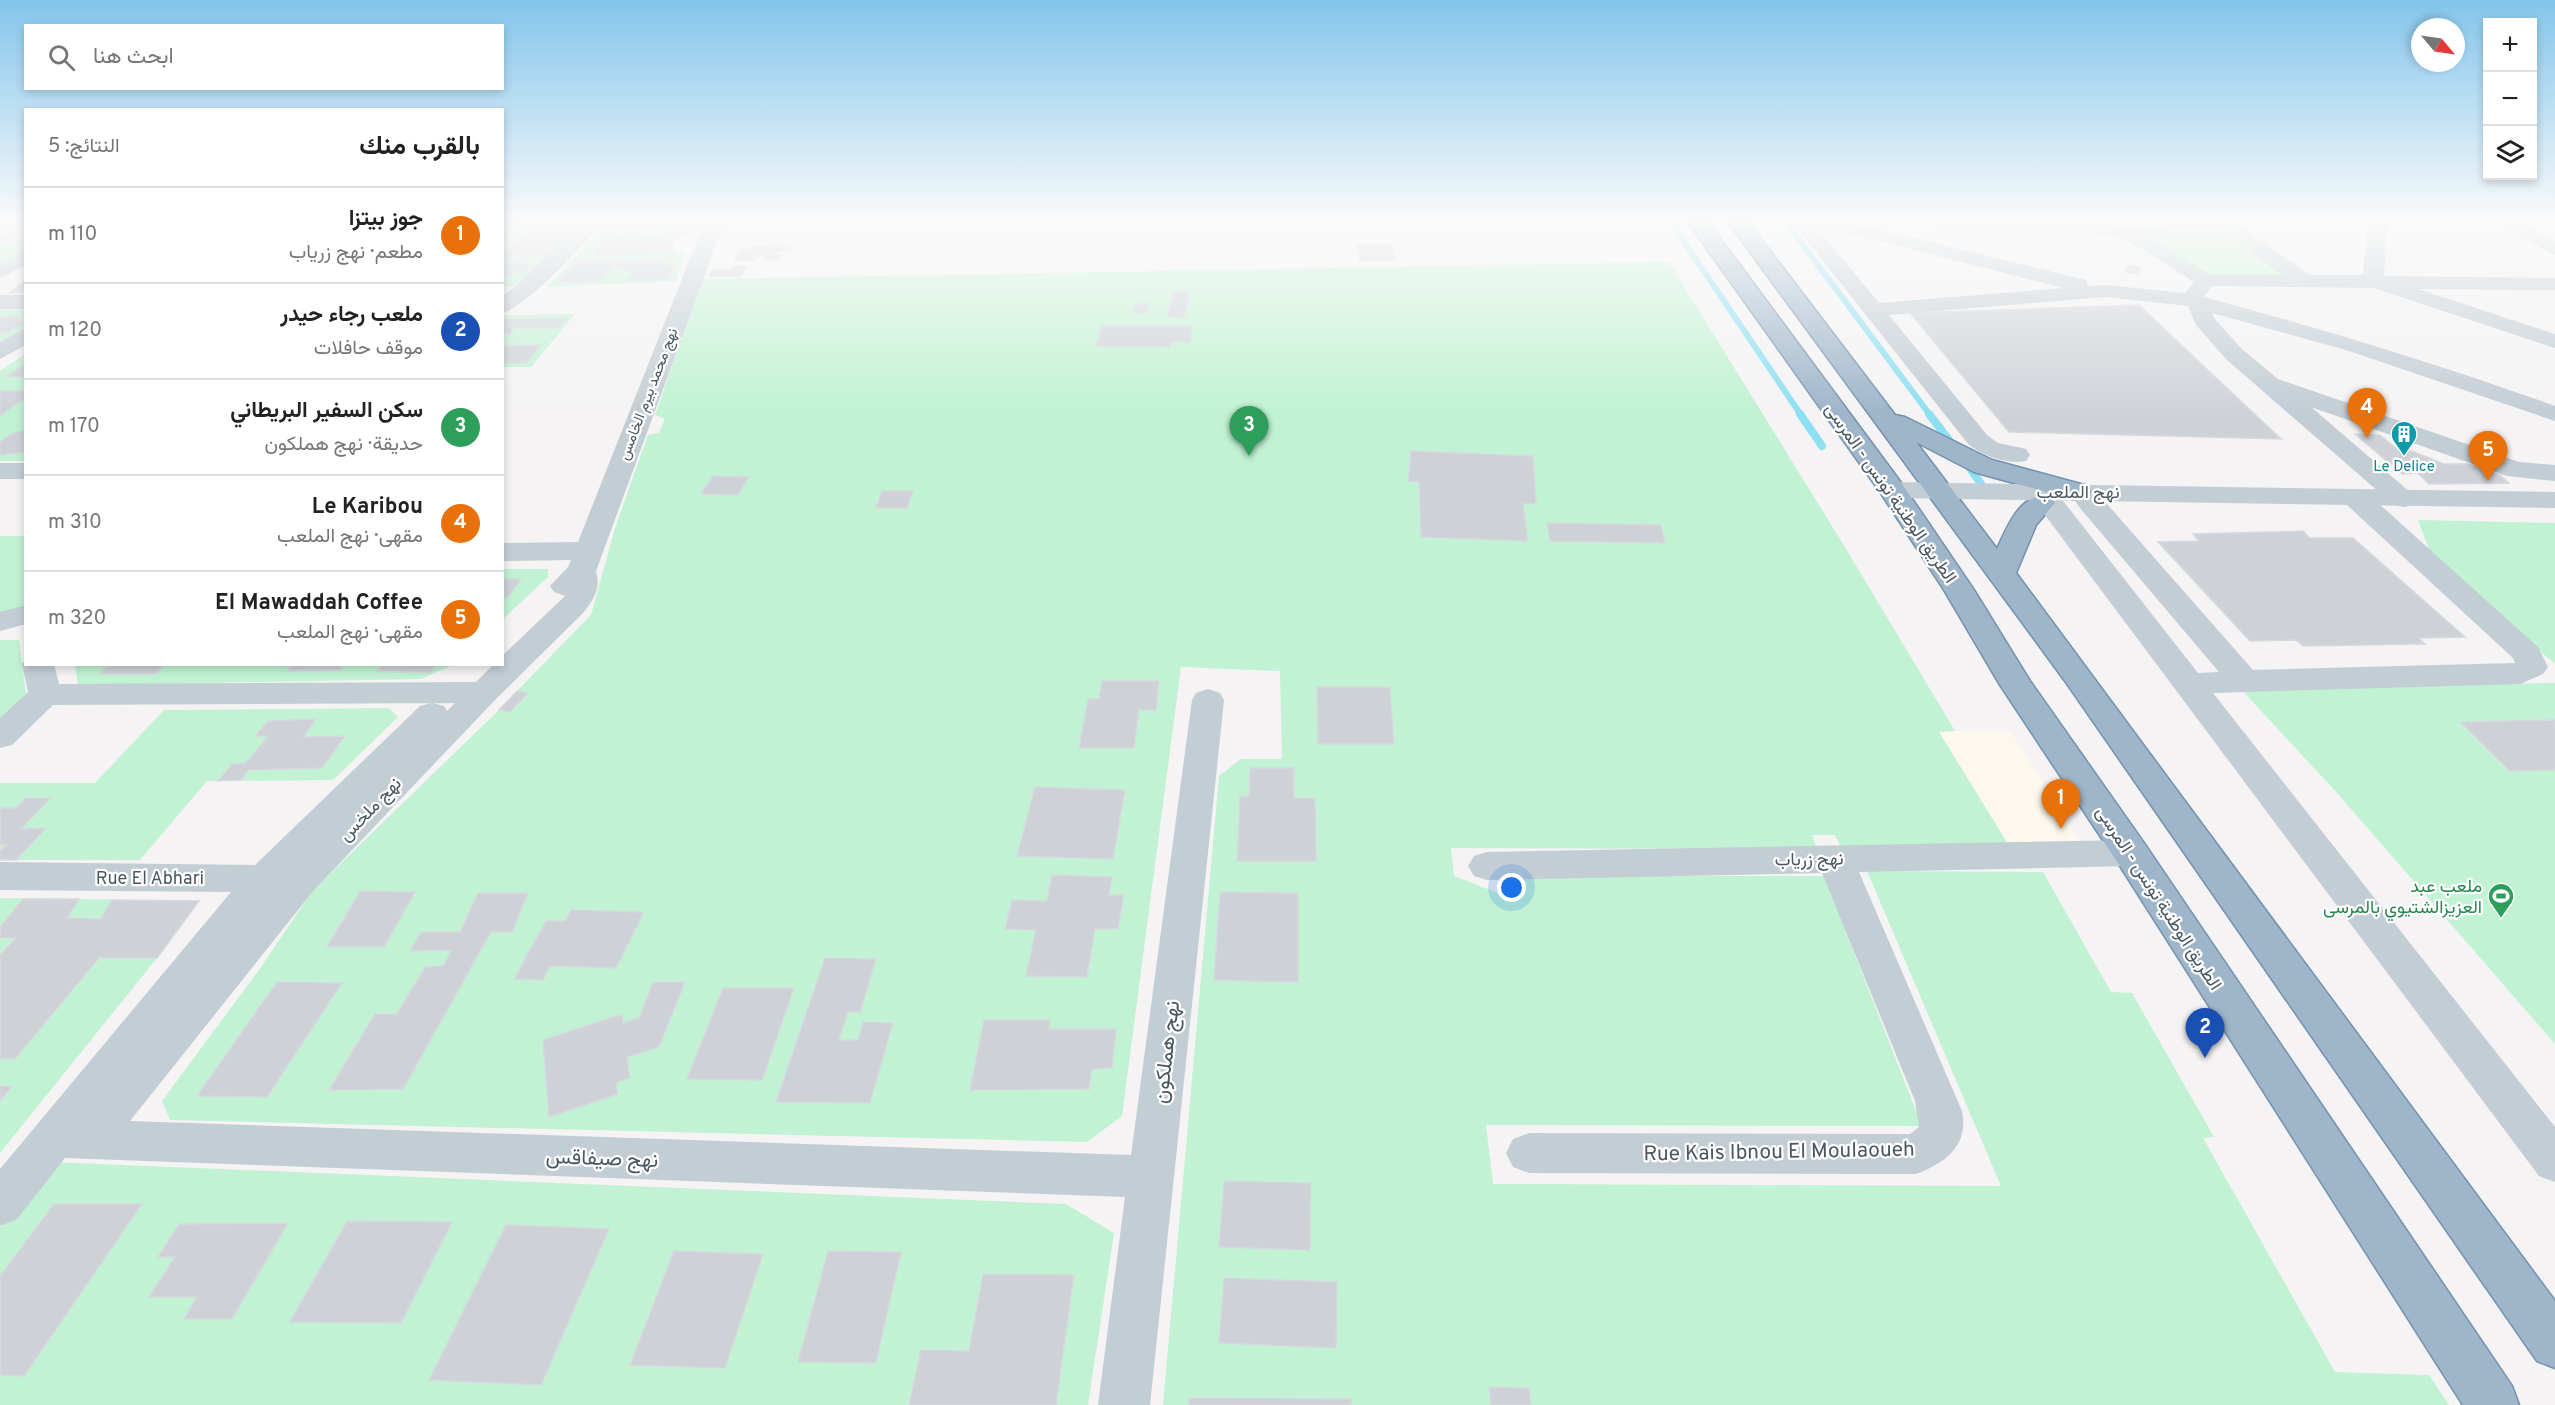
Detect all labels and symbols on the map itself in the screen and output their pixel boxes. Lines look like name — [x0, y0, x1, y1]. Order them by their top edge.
north arrow — [2411, 18, 2465, 72]
street label: نهج محمد بيرم الخامس — [615, 326, 683, 463]
pin: 4 — [2348, 388, 2386, 438]
street label: الطريق الوطنية تونس - المرسى — [1819, 399, 1961, 589]
pin: 3 — [1230, 406, 1268, 456]
building icon: Le Delice — [2389, 419, 2419, 457]
pin: 5 — [2468, 432, 2508, 481]
place label: Le Delice — [2373, 458, 2435, 477]
street label: نهج الملعب — [2036, 482, 2120, 505]
street label: نهج ملخس — [335, 773, 407, 847]
pin: 1 — [2042, 780, 2080, 829]
street label: الطريق الوطنية تونس - المرسى — [2090, 802, 2226, 995]
street label: نهج زرياب — [1774, 848, 1844, 873]
street label: Rue El Abhari — [96, 868, 204, 891]
your location — [1497, 873, 1526, 902]
place label: ملعب عبد العزيزالشتيوي بالمرسى — [2323, 876, 2482, 922]
sports icon: ملعب عبد العزيزالشتيوي بالمرسى — [2486, 881, 2516, 919]
street label: نهج هملكون — [1148, 999, 1187, 1105]
pin: 2 — [2186, 1008, 2224, 1058]
street label: Rue Kais Ibnou El Moulaoueh — [1643, 1137, 1915, 1168]
street label: نهج صيفاقس — [545, 1144, 659, 1175]

